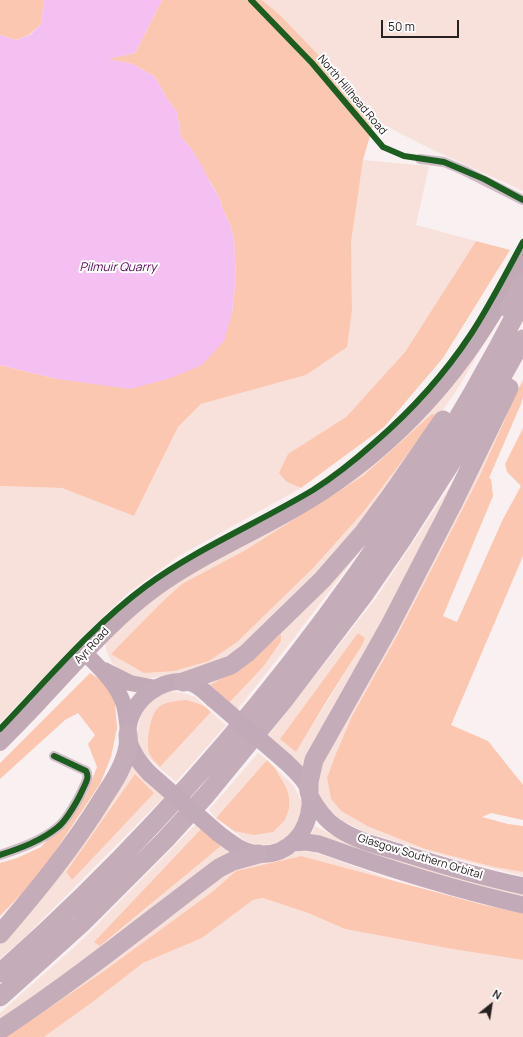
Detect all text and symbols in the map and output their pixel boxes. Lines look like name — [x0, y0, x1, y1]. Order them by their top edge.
scale bar — [383, 12, 461, 38]
text: 50 m — [388, 18, 415, 35]
street label: North Hillhead Road — [315, 52, 389, 138]
water label: Pilmuir Quarry — [79, 261, 157, 275]
street label: Ayr Road — [72, 625, 112, 667]
street label: Glasgow Southern Orbital — [356, 832, 484, 882]
north arrow — [471, 985, 511, 1025]
text: N — [490, 986, 504, 1003]

